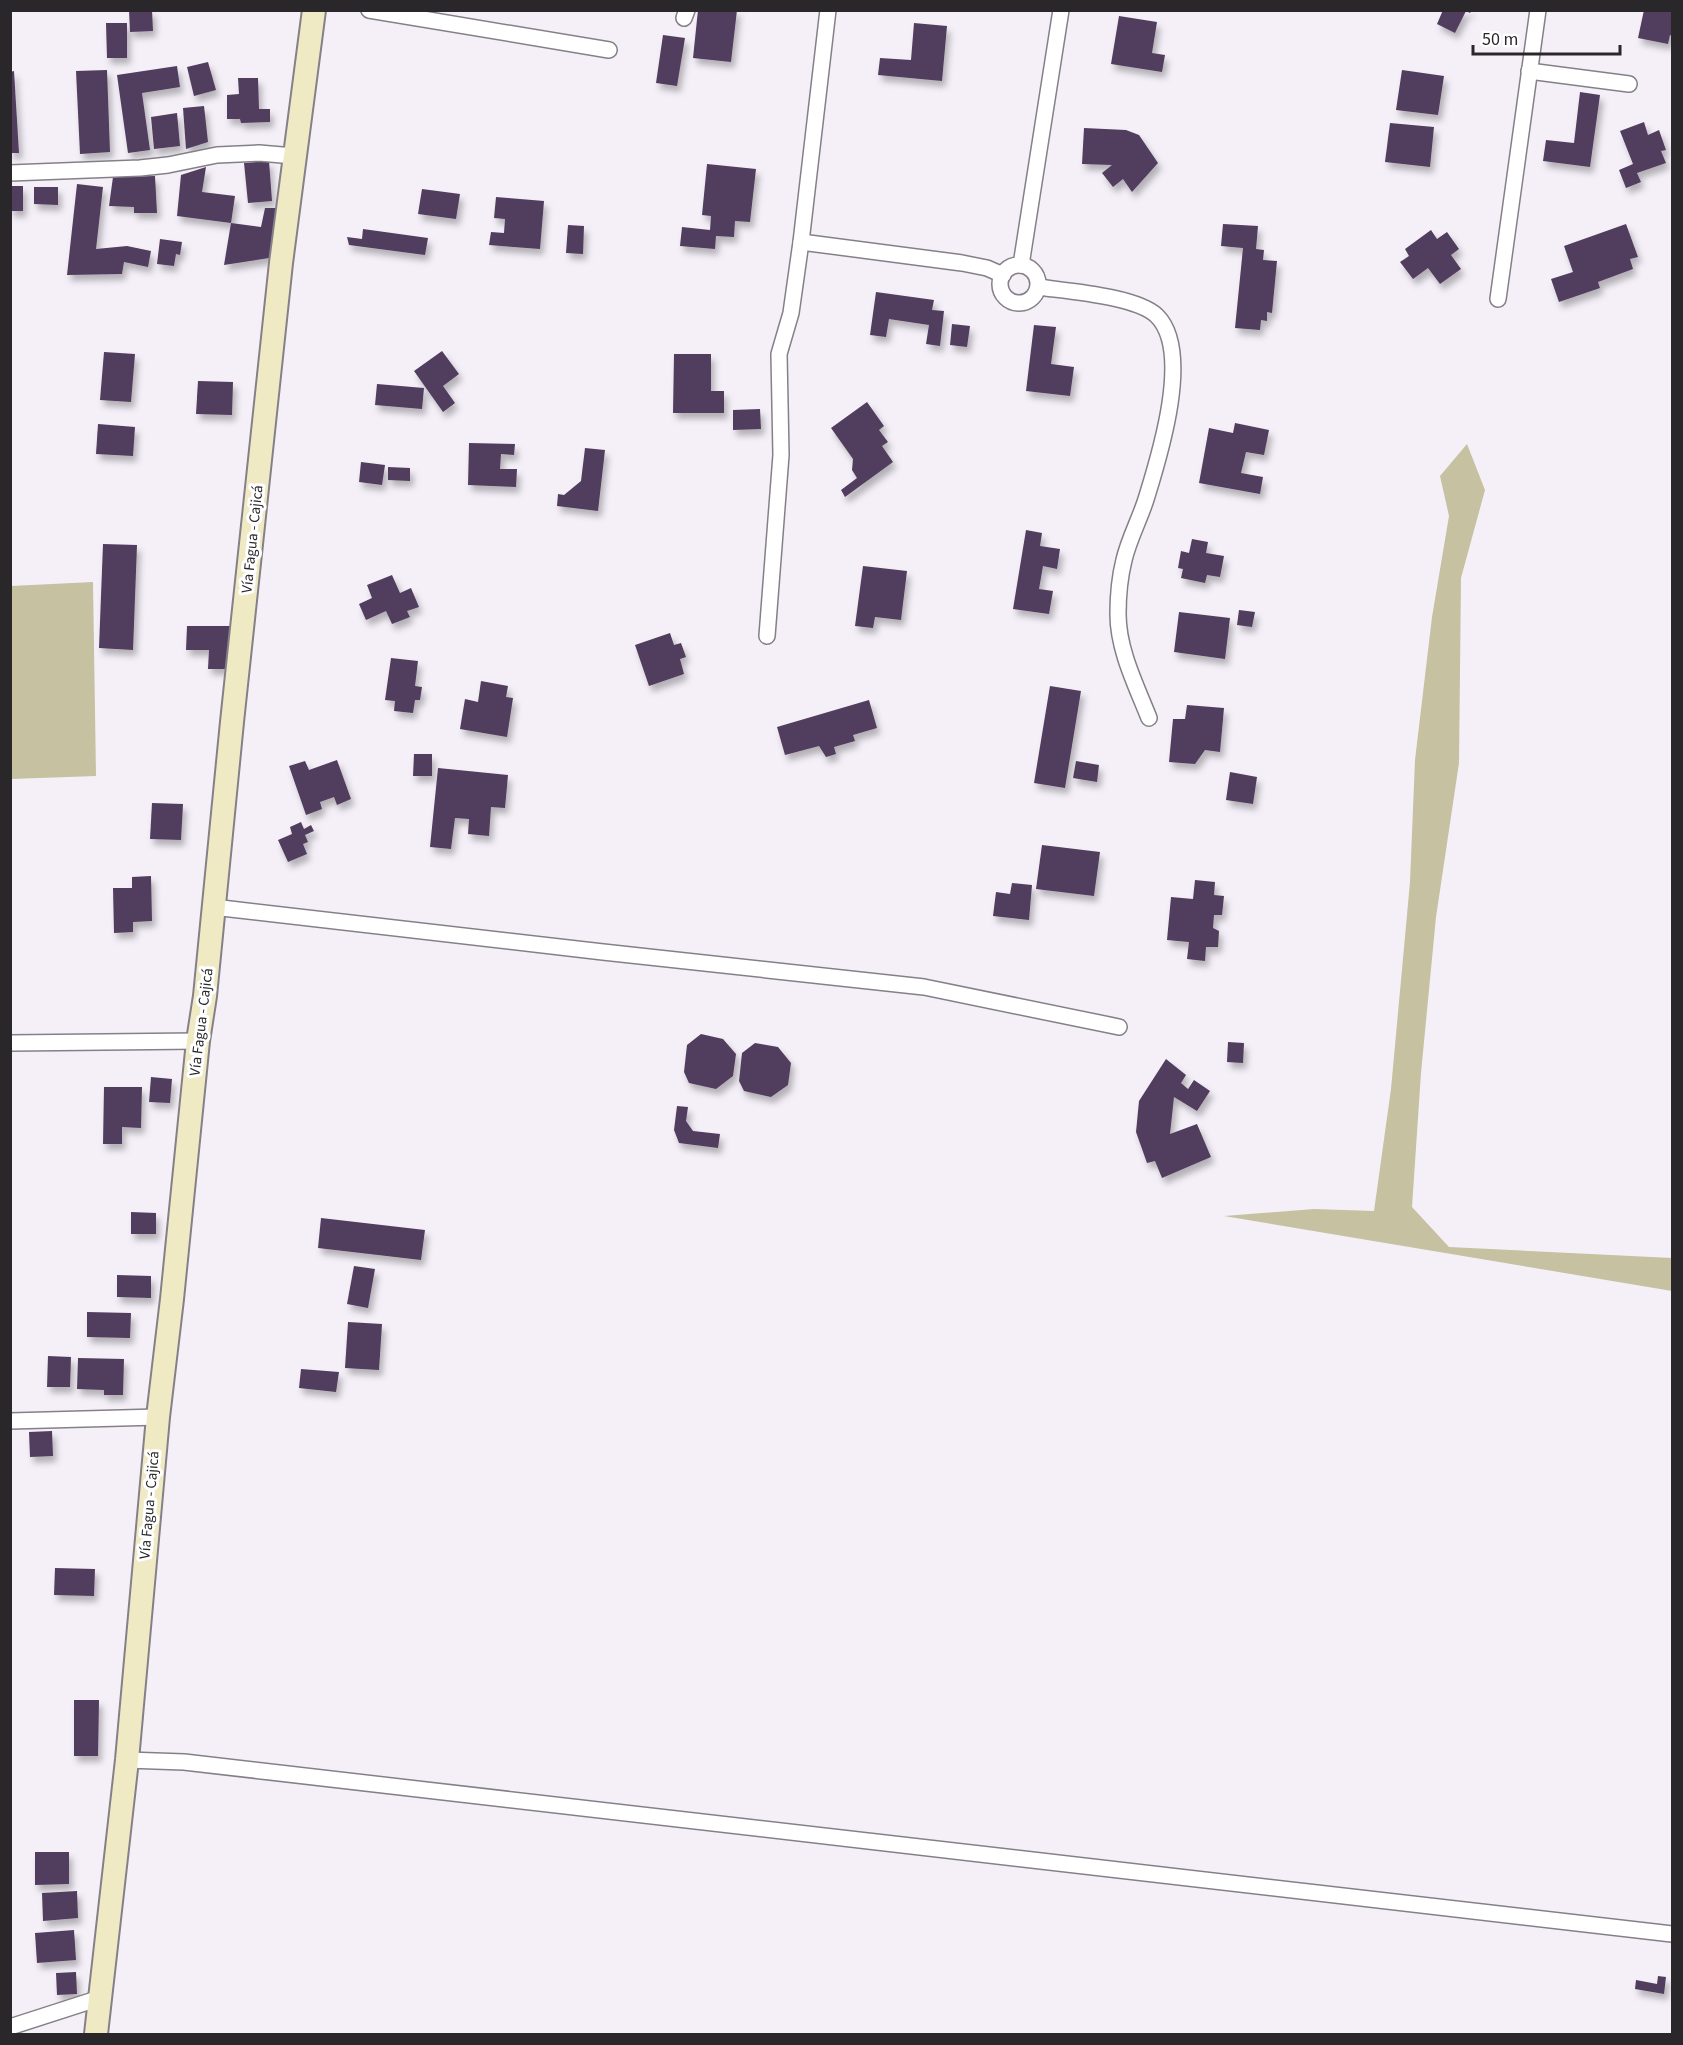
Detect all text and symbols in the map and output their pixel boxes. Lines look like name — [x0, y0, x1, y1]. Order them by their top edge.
scale bar — [1473, 18, 1620, 56]
text: 50 m — [1482, 27, 1518, 52]
street label: Vía Fagua - Cajicá — [236, 484, 269, 594]
street label: Vía Fagua - Cajicá — [184, 967, 219, 1077]
street label: Vía Fagua - Cajicá — [134, 1450, 165, 1560]

